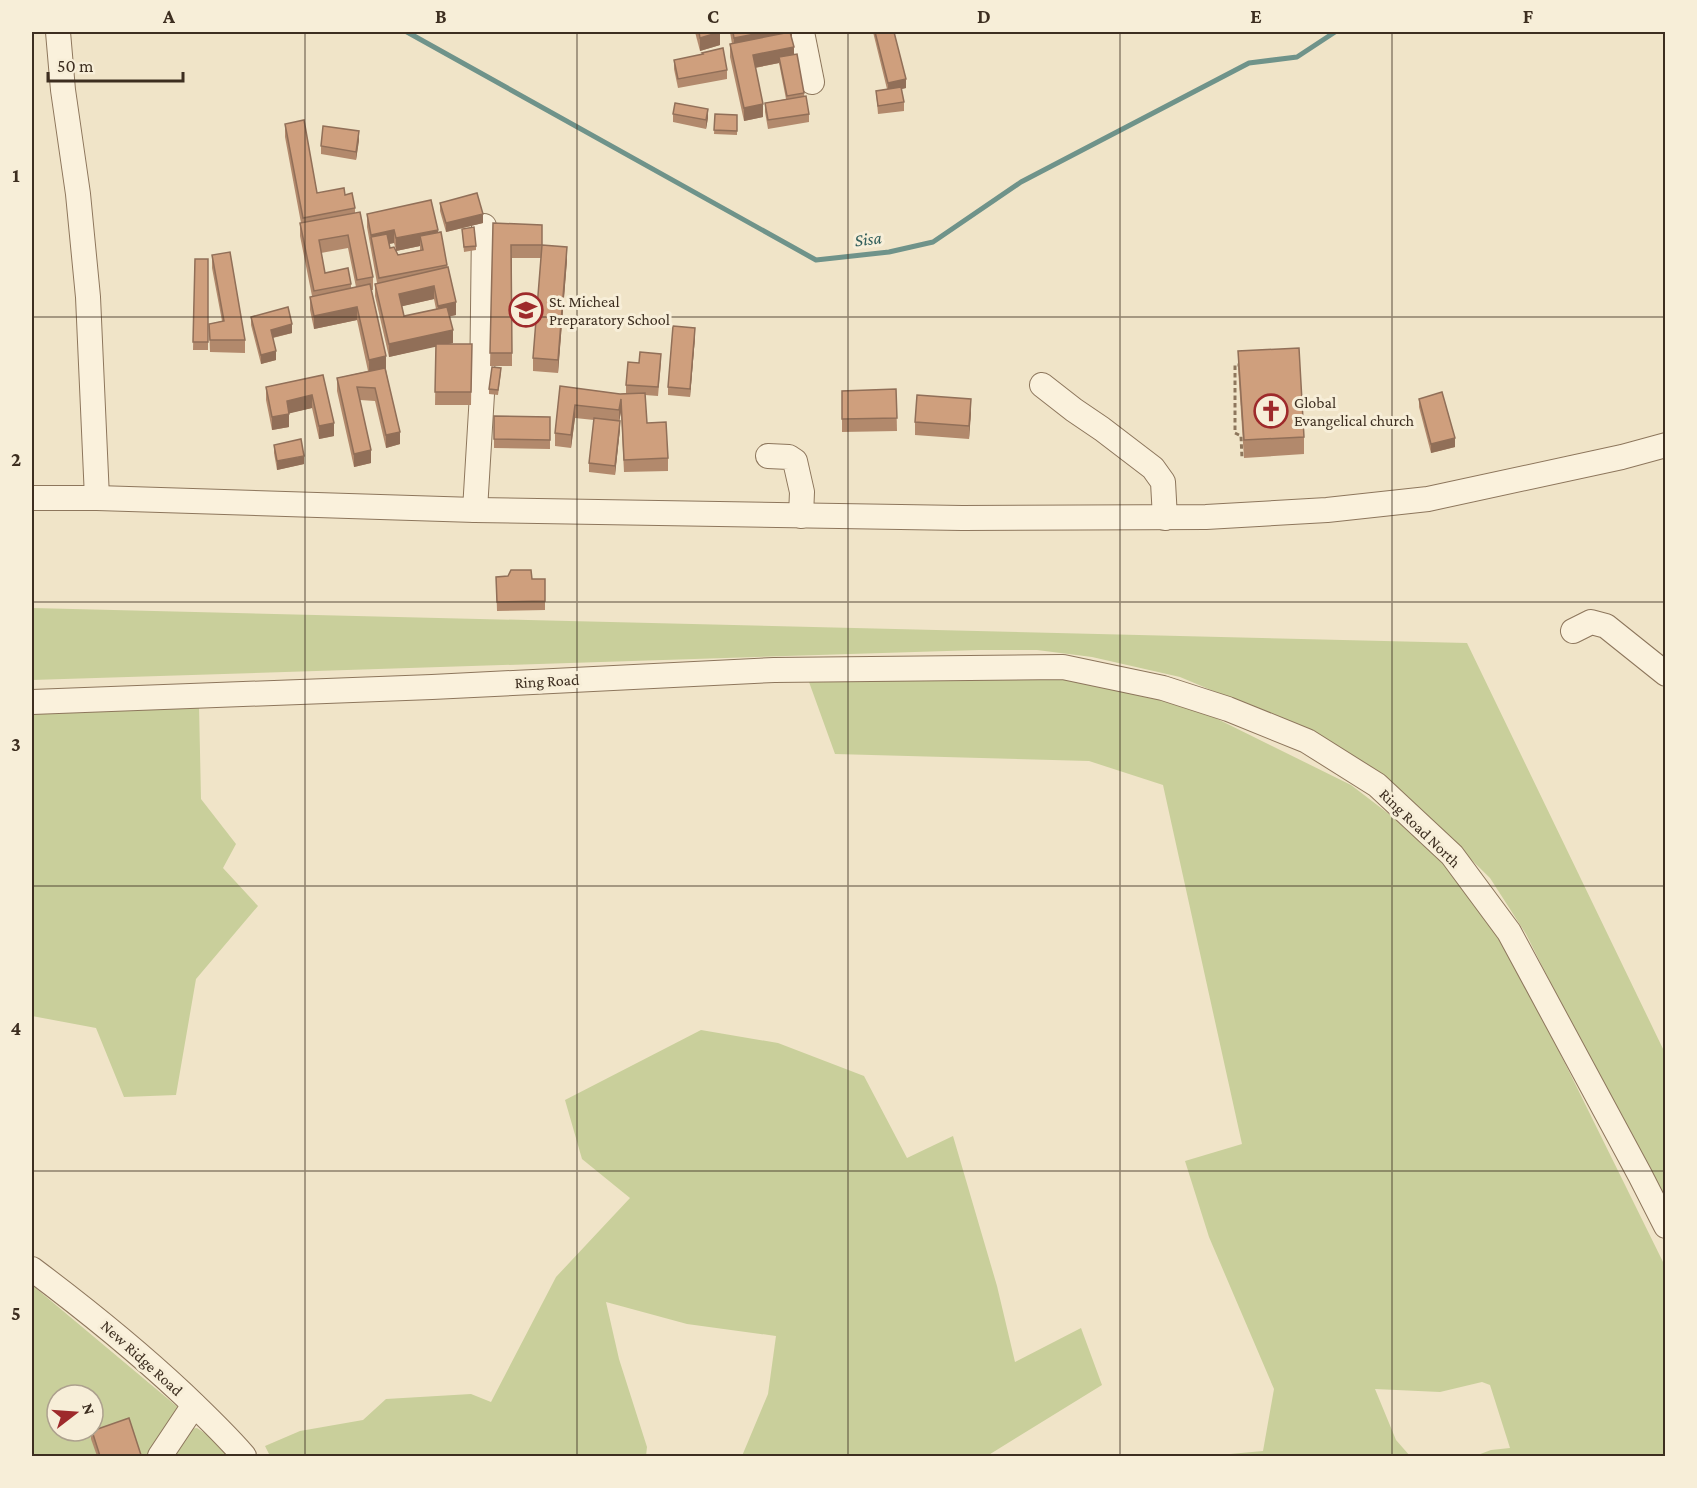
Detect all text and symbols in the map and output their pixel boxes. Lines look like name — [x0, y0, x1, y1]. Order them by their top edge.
text: A — [162, 5, 176, 27]
text: B — [435, 5, 447, 27]
text: C — [707, 5, 719, 27]
text: D — [977, 5, 991, 27]
text: E — [1250, 5, 1262, 27]
text: F — [1523, 5, 1534, 27]
scale bar — [48, 45, 183, 83]
text: 50 m — [57, 56, 94, 76]
text: 1 — [12, 164, 20, 186]
water label: Sisa — [853, 227, 883, 251]
school or university icon: St. Micheal Preparatory School — [508, 292, 544, 328]
place label: St. Micheal Preparatory School — [549, 293, 670, 329]
church icon: Global Evangelical church — [1253, 393, 1289, 429]
place label: Global Evangelical church — [1294, 394, 1414, 430]
text: 2 — [11, 448, 21, 470]
street label: Ring Road — [514, 671, 580, 692]
text: 3 — [11, 733, 21, 755]
street label: Ring Road North — [1375, 785, 1464, 872]
text: 4 — [11, 1017, 22, 1039]
text: 5 — [11, 1302, 21, 1324]
street label: New Ridge Road — [97, 1317, 187, 1400]
north arrow — [45, 1383, 105, 1443]
text: N — [79, 1401, 99, 1417]

